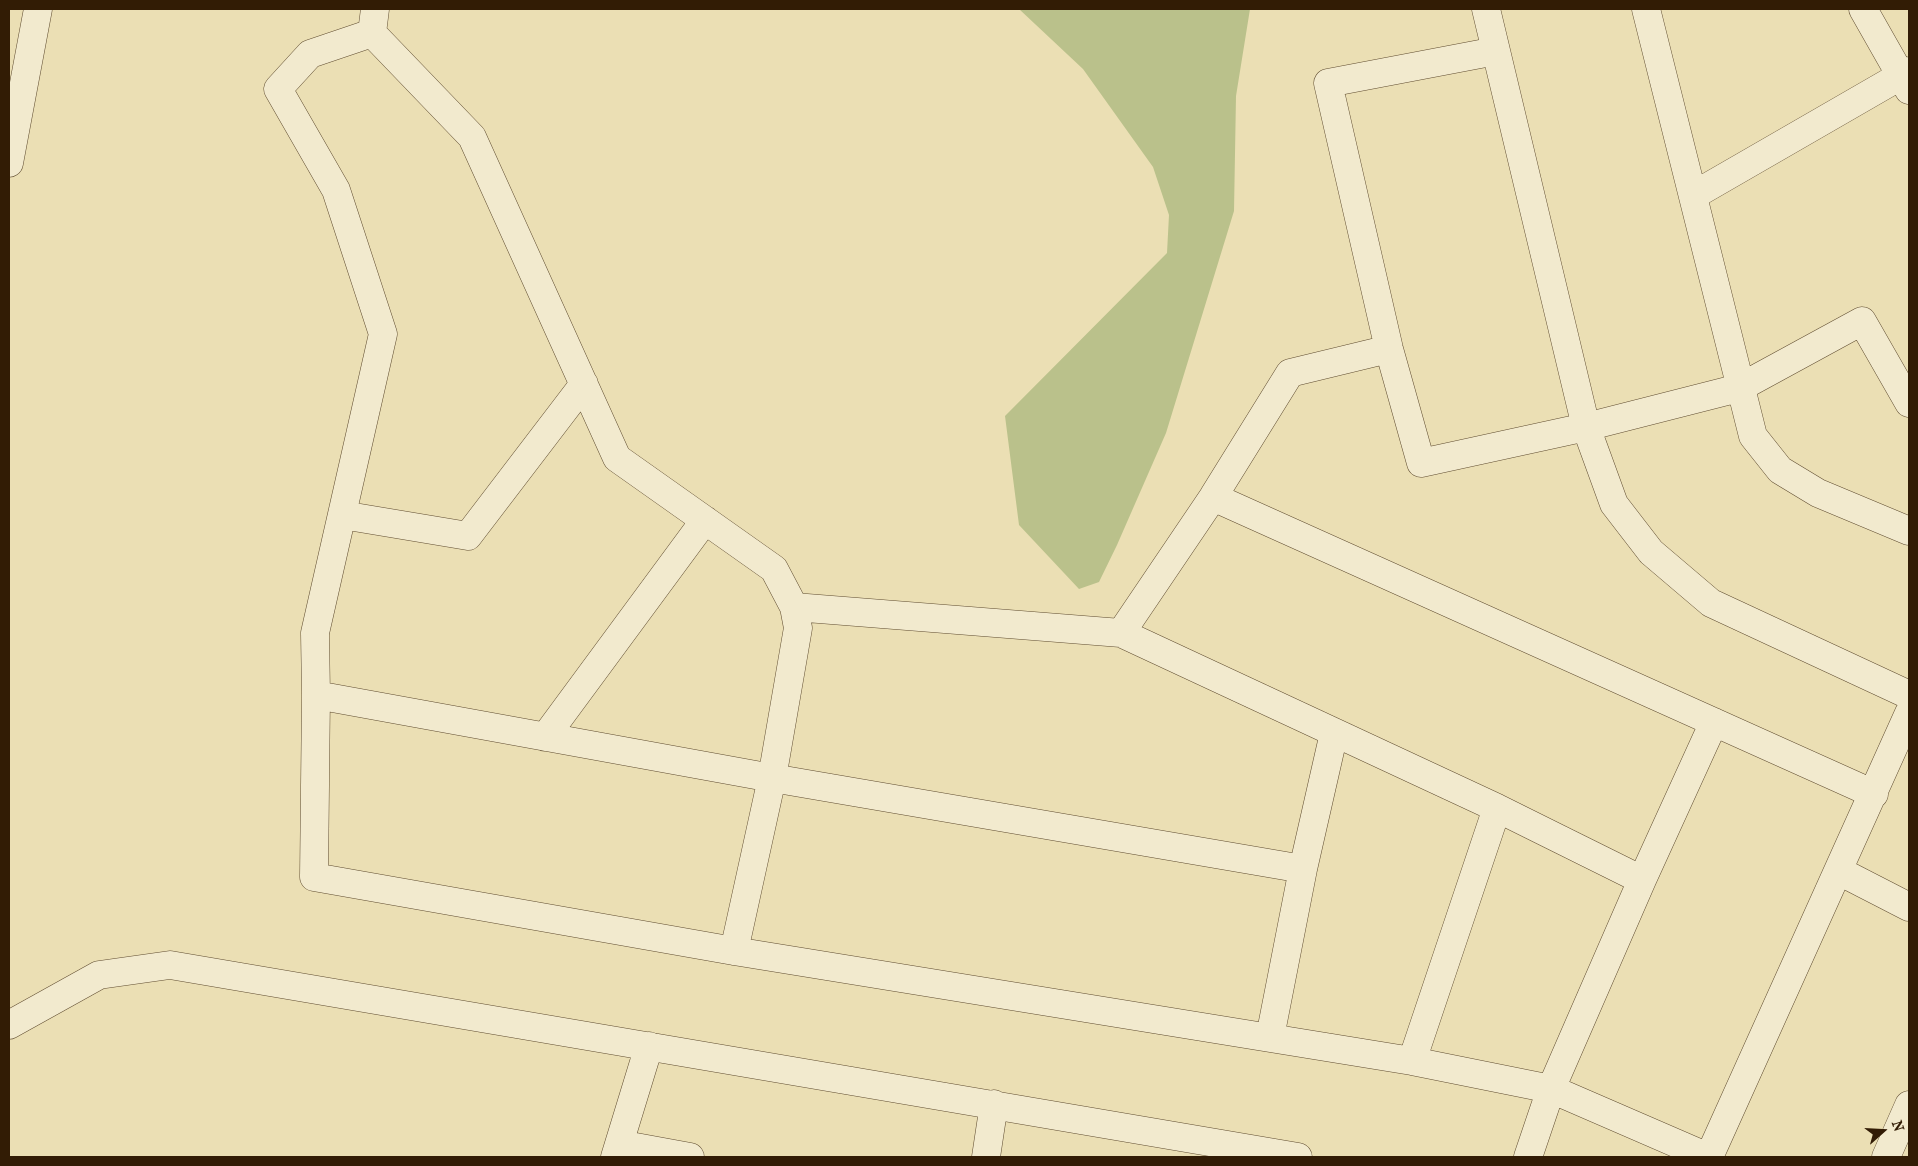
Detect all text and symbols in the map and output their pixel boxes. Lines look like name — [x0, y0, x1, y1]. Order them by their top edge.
north arrow — [1858, 1106, 1908, 1156]
text: N — [1888, 1118, 1907, 1134]

